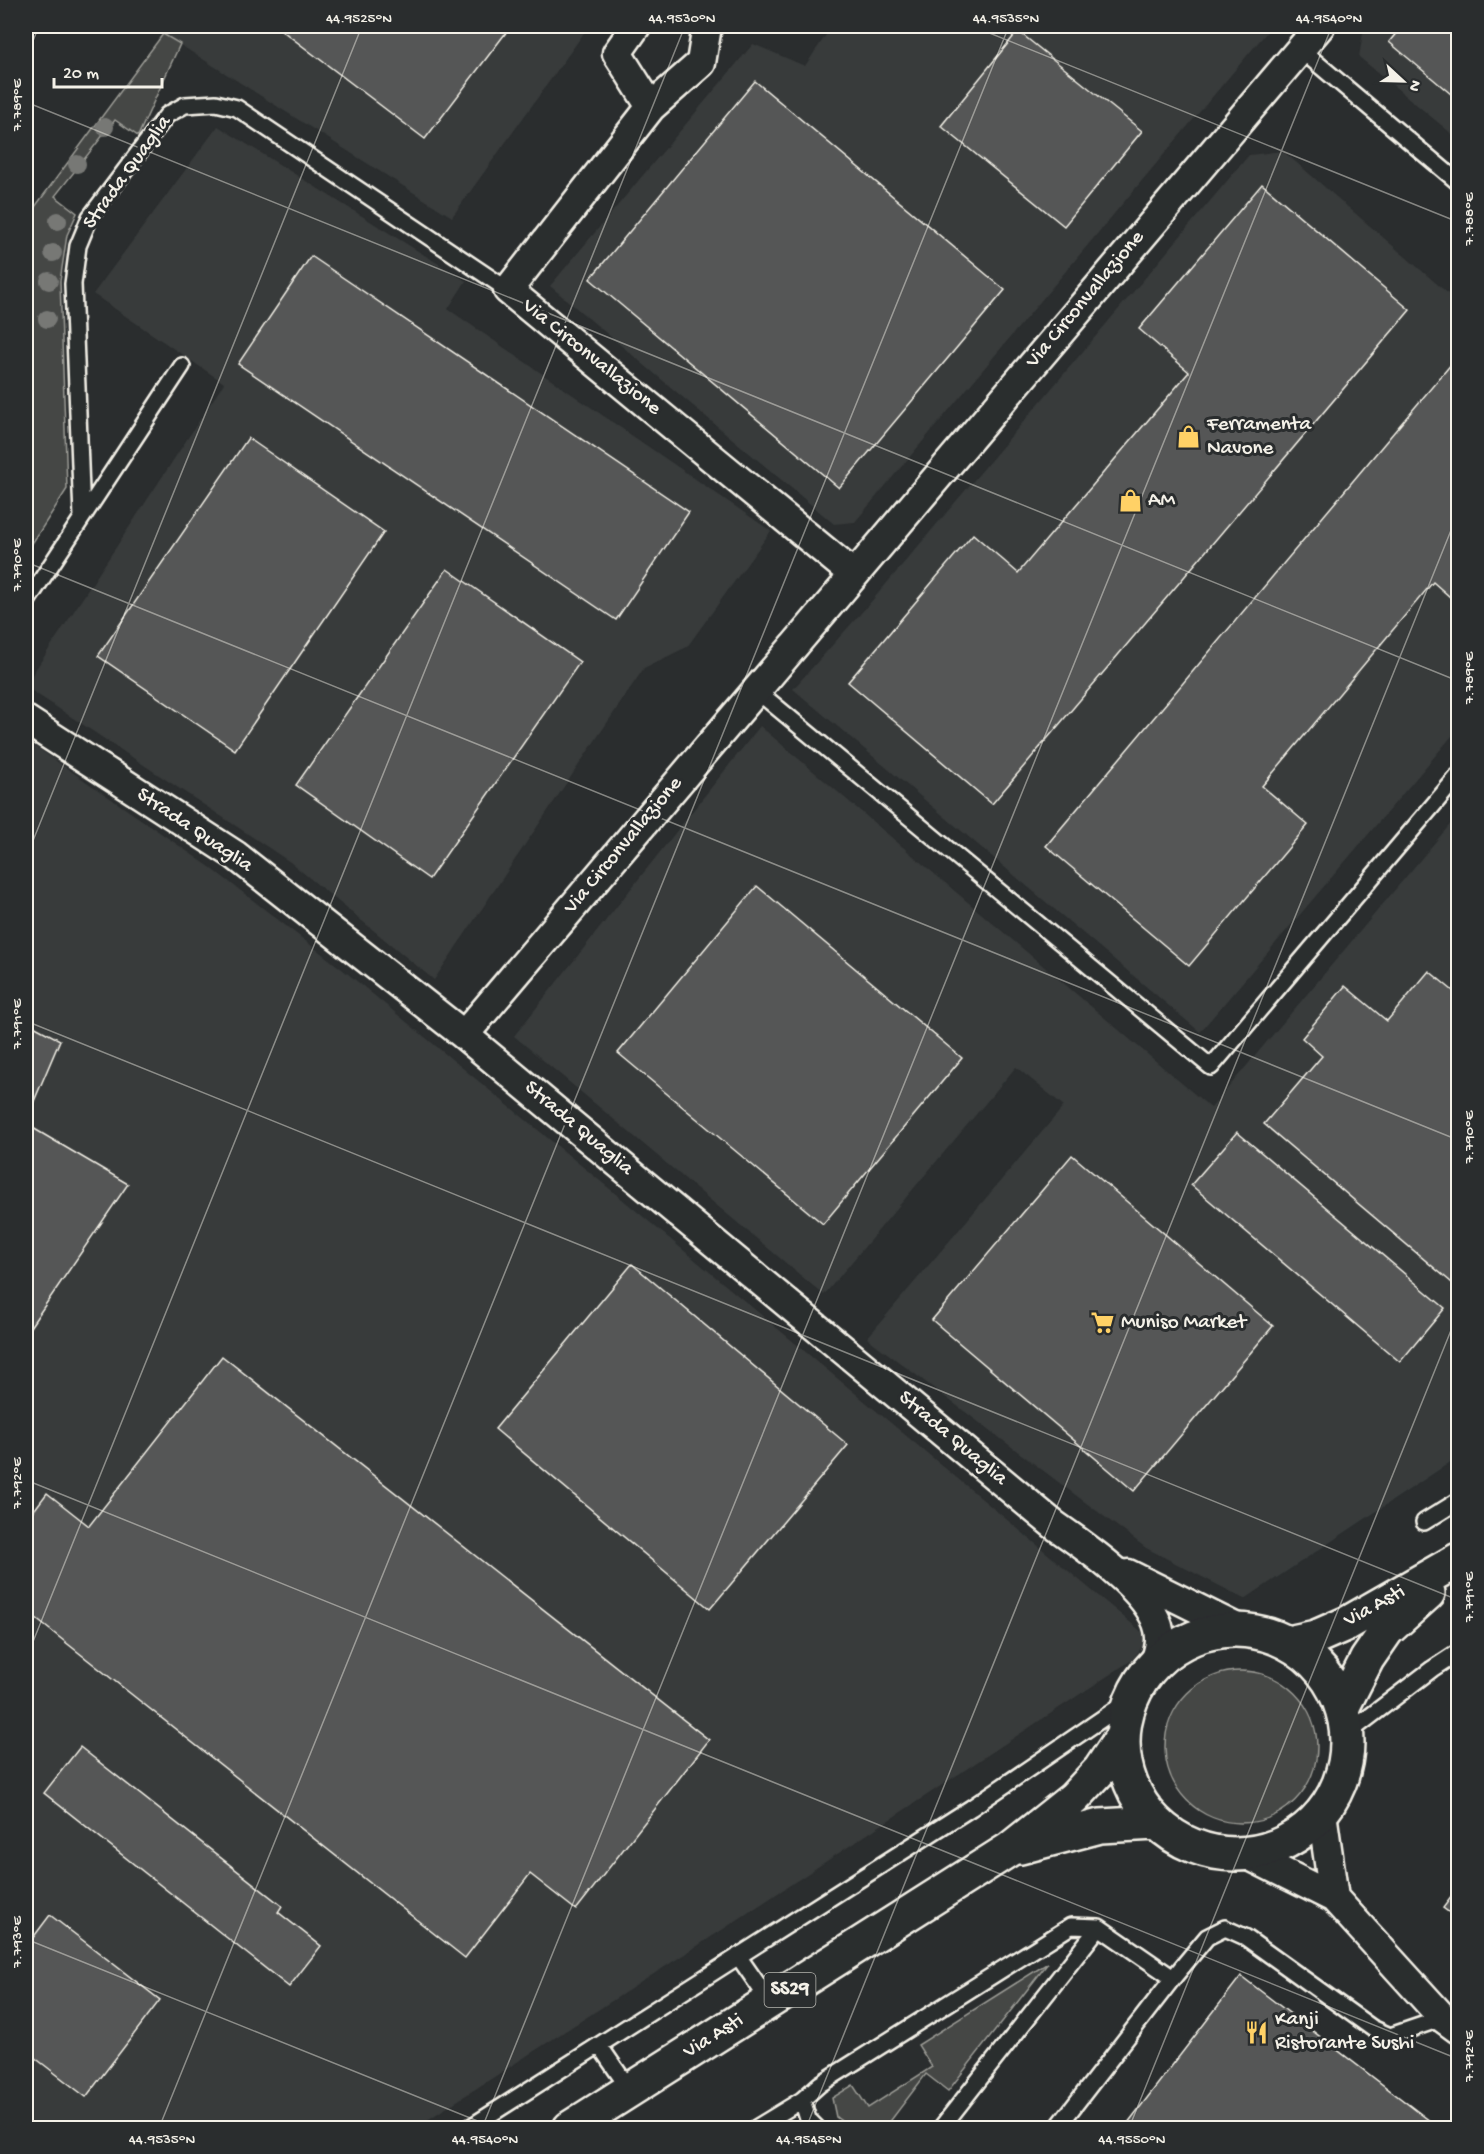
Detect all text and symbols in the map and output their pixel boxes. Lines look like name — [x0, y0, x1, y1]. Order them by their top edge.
text: 44.9525°N — [326, 10, 392, 28]
text: 44.9530°N — [648, 10, 716, 28]
text: 44.9535°N — [973, 10, 1039, 28]
text: 44.9540°N — [1296, 10, 1362, 28]
scale bar — [54, 51, 162, 89]
north arrow — [1373, 51, 1433, 111]
text: 20 m — [63, 64, 99, 85]
text: N — [1403, 77, 1424, 94]
text: 7.789°E — [9, 78, 27, 132]
street label: Strada Quaglia — [78, 110, 179, 235]
text: 7.788°E — [1461, 192, 1479, 246]
street label: Via Circonvallazione — [1021, 225, 1151, 375]
street label: Via Circonvallazione — [516, 294, 666, 422]
place label: Ferramenta Navone — [1206, 413, 1312, 462]
shop icon: Ferramenta Navone — [1176, 424, 1202, 450]
shop icon: AM — [1117, 488, 1143, 514]
place label: AM — [1148, 489, 1175, 514]
text: 7.790°E — [9, 538, 27, 592]
text: 7.789°E — [1461, 651, 1479, 705]
street label: Via Circonvallazione — [559, 771, 689, 921]
street label: Strada Quaglia — [131, 783, 258, 880]
text: 7.791°E — [9, 998, 27, 1050]
street label: Strada Quaglia — [518, 1076, 639, 1183]
text: 7.790°E — [1461, 1110, 1479, 1164]
supermarket icon: Muniso Market — [1090, 1310, 1116, 1336]
place label: Muniso Market — [1121, 1311, 1248, 1336]
street label: Strada Quaglia — [892, 1386, 1013, 1493]
text: 7.792°E — [9, 1457, 27, 1510]
text: 7.791°E — [1461, 1571, 1479, 1623]
street label: Via Asti — [1339, 1580, 1410, 1634]
text: 7.793°E — [9, 1915, 27, 1969]
road number: SS29 — [764, 1973, 816, 2007]
place label: Kanji Ristorante Sushi — [1275, 2008, 1414, 2057]
street label: Via Asti — [678, 2009, 749, 2066]
restaurant icon: Kanji Ristorante Sushi — [1244, 2019, 1270, 2045]
text: 7.792°E — [1461, 2030, 1479, 2083]
text: 44.9535°N — [129, 2131, 195, 2149]
text: 44.9540°N — [452, 2131, 518, 2149]
text: 44.9545°N — [776, 2131, 842, 2149]
text: 44.9550°N — [1098, 2131, 1166, 2149]

